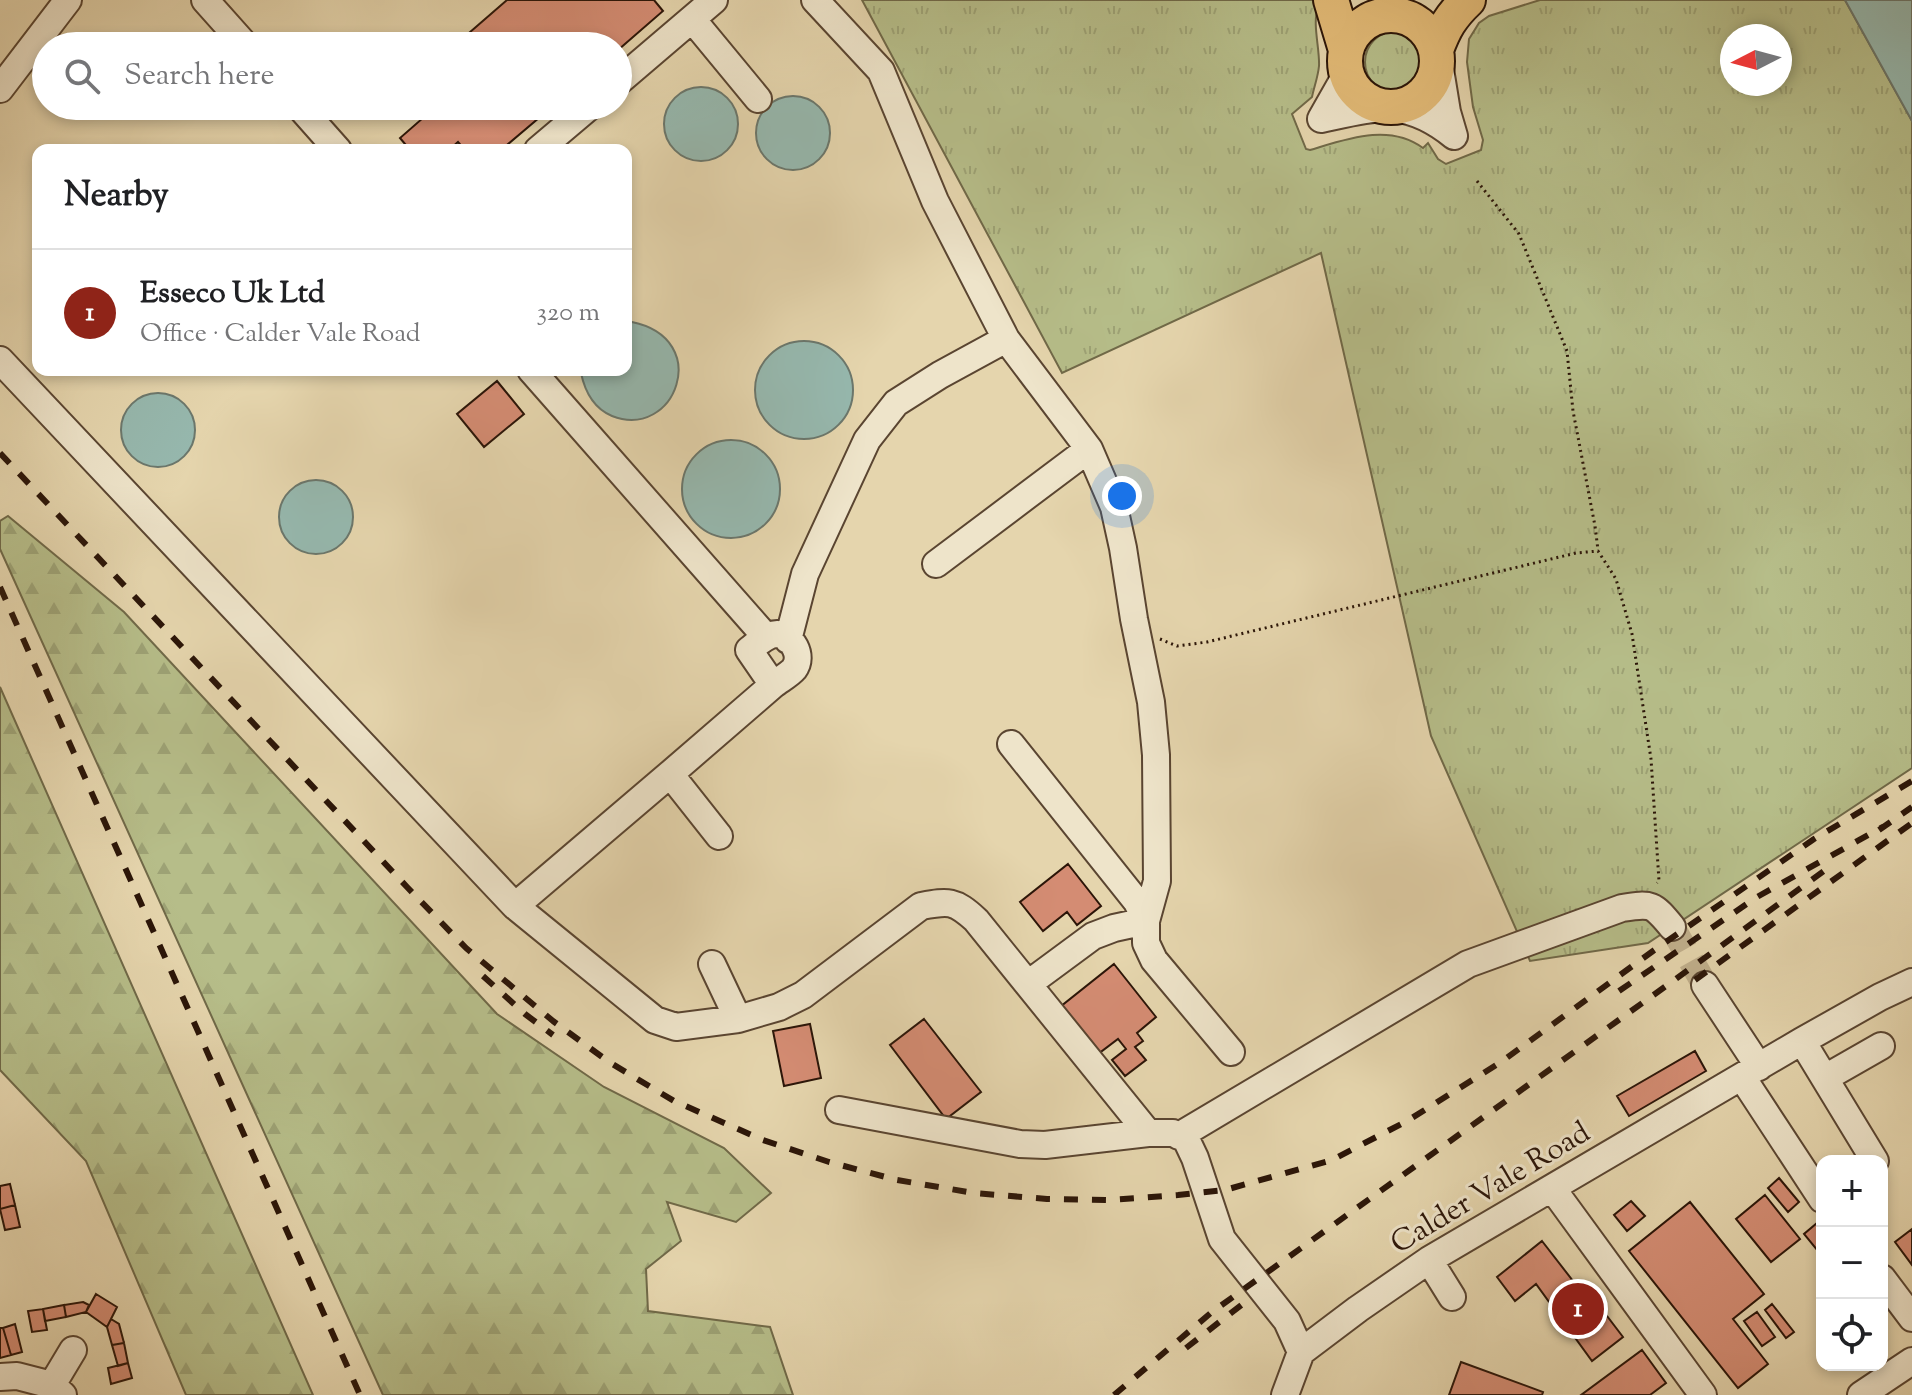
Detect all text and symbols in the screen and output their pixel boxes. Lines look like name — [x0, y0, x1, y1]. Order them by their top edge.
north arrow — [1720, 24, 1792, 96]
search box — [32, 32, 632, 120]
icon: search — [60, 54, 104, 98]
text: Search here — [124, 55, 274, 98]
text: Nearby — [64, 172, 169, 221]
text: Esseco Uk Ltd — [140, 273, 325, 316]
text: 1 — [86, 295, 94, 332]
text: 320 m — [537, 295, 600, 332]
text: Office · Calder Vale Road — [140, 316, 421, 353]
your location — [1102, 476, 1142, 516]
street label: Calder Vale Road — [1383, 1112, 1599, 1266]
map controls — [1816, 1155, 1888, 1371]
button: + — [1816, 1155, 1888, 1227]
button: − — [1816, 1227, 1888, 1299]
pin: 1 — [1552, 1279, 1604, 1339]
button: locate — [1816, 1299, 1888, 1371]

